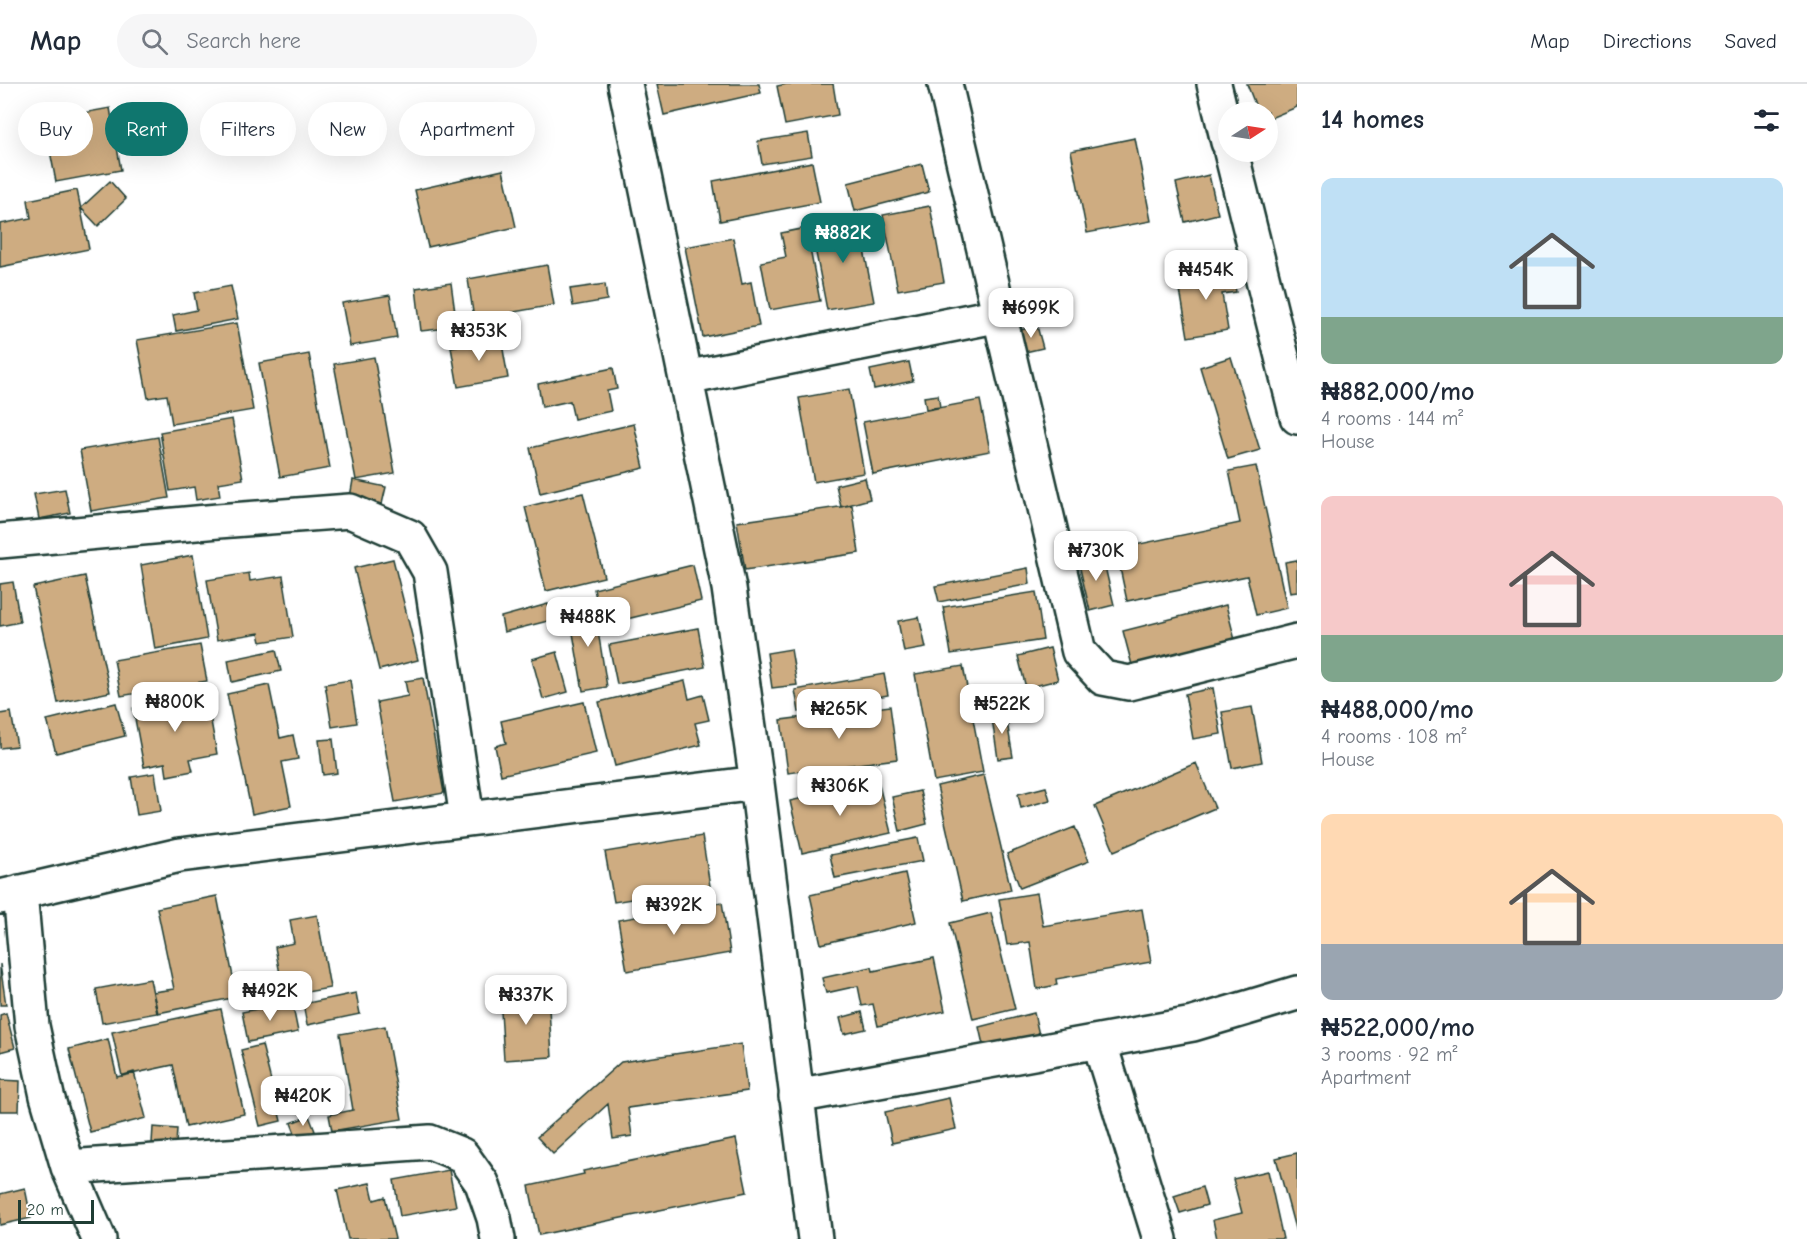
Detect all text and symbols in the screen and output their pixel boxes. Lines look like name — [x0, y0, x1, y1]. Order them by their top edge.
search box — [117, 14, 537, 68]
text: Map — [30, 25, 81, 57]
icon: search — [138, 25, 171, 58]
text: Search here — [186, 28, 301, 54]
text: Map — [1530, 29, 1570, 53]
text: Directions — [1603, 29, 1692, 53]
text: Saved — [1725, 29, 1777, 53]
chip: Buy — [18, 102, 93, 156]
chip: Rent — [105, 102, 188, 156]
chip: Filters — [200, 102, 296, 156]
chip: New — [308, 102, 387, 156]
chip: Apartment — [399, 102, 535, 156]
north arrow — [1218, 102, 1278, 162]
map controls — [1218, 102, 1278, 162]
icon: filters — [1750, 104, 1783, 137]
text: 14 homes — [1321, 105, 1424, 135]
pin: ₦882K — [801, 213, 885, 264]
icon: home — [1498, 217, 1606, 325]
text: ₦882K — [815, 221, 871, 244]
pin: ₦454K — [1164, 250, 1248, 301]
text: ₦454K — [1178, 258, 1234, 281]
pin: ₦699K — [989, 288, 1073, 339]
text: ₦699K — [1002, 296, 1060, 319]
pin: ₦353K — [437, 311, 521, 362]
text: ₦353K — [451, 319, 507, 342]
text: ₦882,000/mo — [1321, 377, 1474, 407]
text: 4 rooms · 144 m² — [1321, 407, 1463, 430]
text: House — [1321, 430, 1375, 453]
pin: ₦730K — [1054, 531, 1138, 582]
icon: home — [1498, 535, 1606, 643]
text: ₦730K — [1068, 539, 1124, 562]
pin: ₦488K — [546, 597, 630, 648]
text: ₦488K — [560, 605, 616, 628]
pin: ₦800K — [133, 682, 217, 733]
pin: ₦522K — [960, 684, 1044, 735]
pin: ₦265K — [797, 689, 881, 740]
text: ₦800K — [146, 690, 204, 713]
text: ₦522K — [974, 692, 1030, 715]
text: ₦488,000/mo — [1321, 695, 1474, 725]
text: ₦265K — [811, 697, 867, 720]
text: 4 rooms · 108 m² — [1321, 725, 1466, 748]
text: House — [1321, 748, 1375, 771]
pin: ₦306K — [798, 766, 882, 817]
text: ₦306K — [811, 774, 869, 797]
icon: home — [1498, 853, 1606, 961]
pin: ₦392K — [632, 885, 716, 936]
text: ₦392K — [646, 893, 702, 916]
pin: ₦492K — [228, 971, 312, 1022]
pin: ₦337K — [484, 975, 568, 1026]
text: ₦492K — [242, 979, 298, 1002]
text: ₦337K — [499, 983, 553, 1006]
text: ₦522,000/mo — [1321, 1013, 1475, 1043]
text: 3 rooms · 92 m² — [1321, 1043, 1458, 1066]
text: Apartment — [1321, 1066, 1411, 1089]
pin: ₦420K — [261, 1076, 345, 1127]
text: ₦420K — [275, 1084, 331, 1107]
scale bar — [18, 1197, 94, 1224]
text: 20 m — [27, 1201, 64, 1219]

